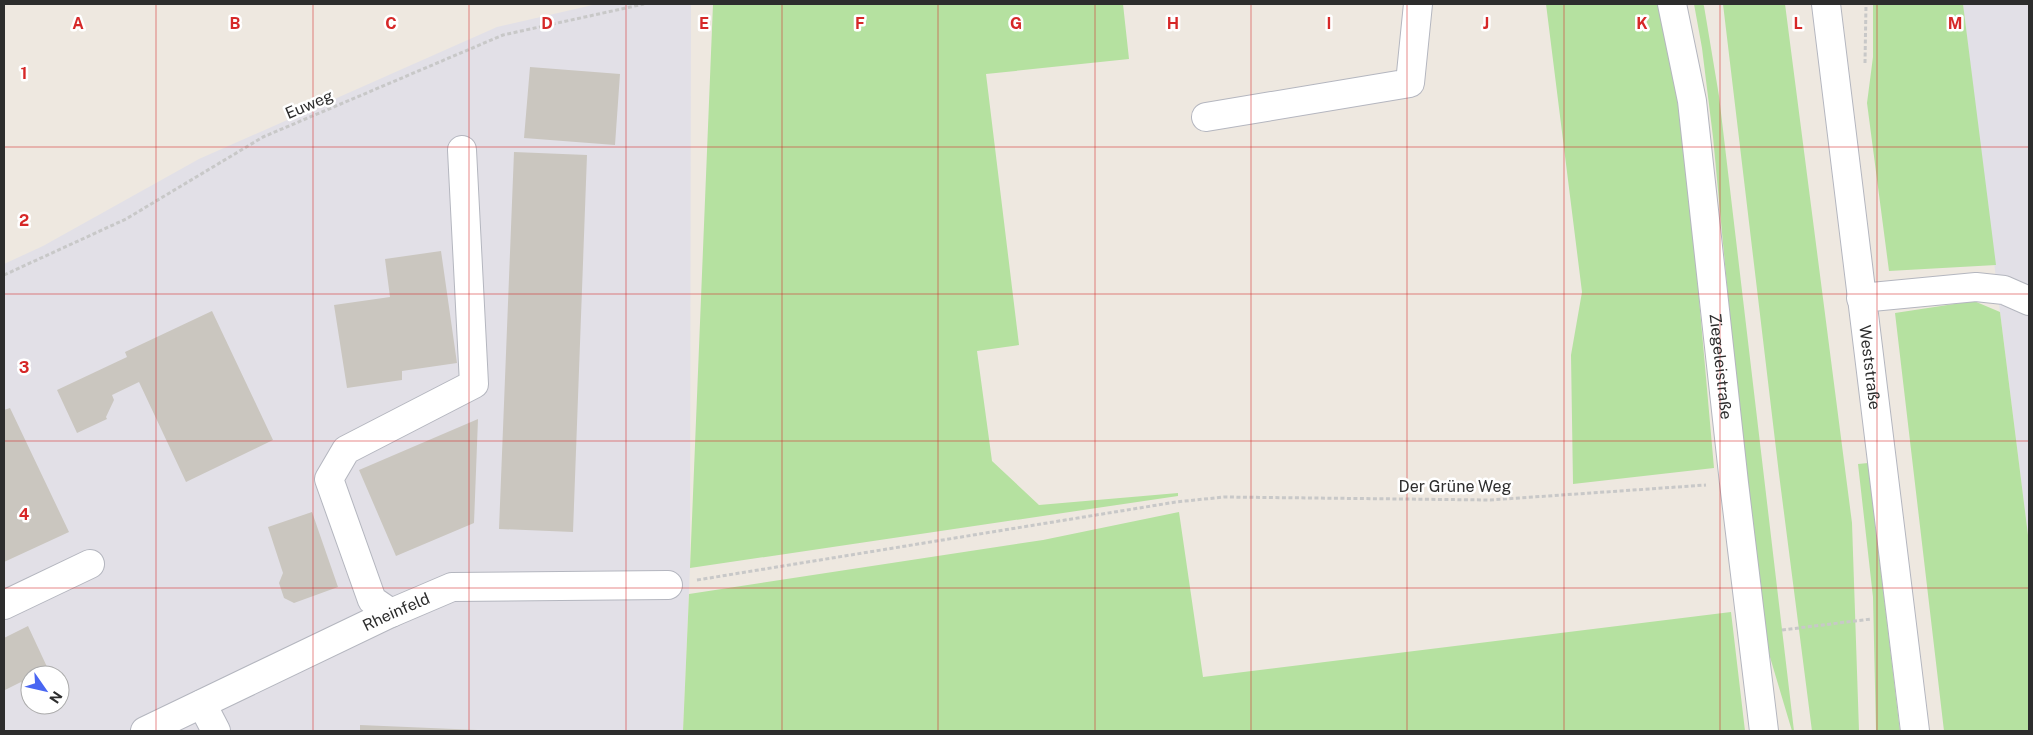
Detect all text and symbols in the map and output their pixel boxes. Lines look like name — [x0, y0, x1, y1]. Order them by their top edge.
text: A — [72, 14, 84, 33]
text: B — [230, 14, 241, 33]
text: C — [385, 14, 397, 33]
text: D — [541, 14, 553, 33]
text: E — [699, 14, 709, 33]
text: F — [855, 14, 865, 33]
text: G — [1010, 14, 1022, 33]
text: H — [1167, 14, 1179, 33]
text: I — [1327, 14, 1331, 33]
text: J — [1483, 14, 1489, 33]
text: K — [1636, 14, 1648, 33]
text: L — [1793, 14, 1803, 33]
text: M — [1948, 14, 1962, 33]
text: 1 — [21, 64, 27, 83]
street label: Euweg — [282, 86, 336, 123]
text: 2 — [19, 211, 29, 230]
street label: Ziegeleistraße — [1705, 312, 1736, 420]
street label: Weststraße — [1855, 324, 1885, 411]
text: 3 — [19, 358, 29, 377]
street label: Der Grüne Weg — [1399, 477, 1511, 496]
text: 4 — [19, 505, 30, 524]
street label: Rheinfeld — [360, 589, 433, 635]
north arrow — [20, 665, 70, 715]
text: N — [46, 688, 65, 706]

